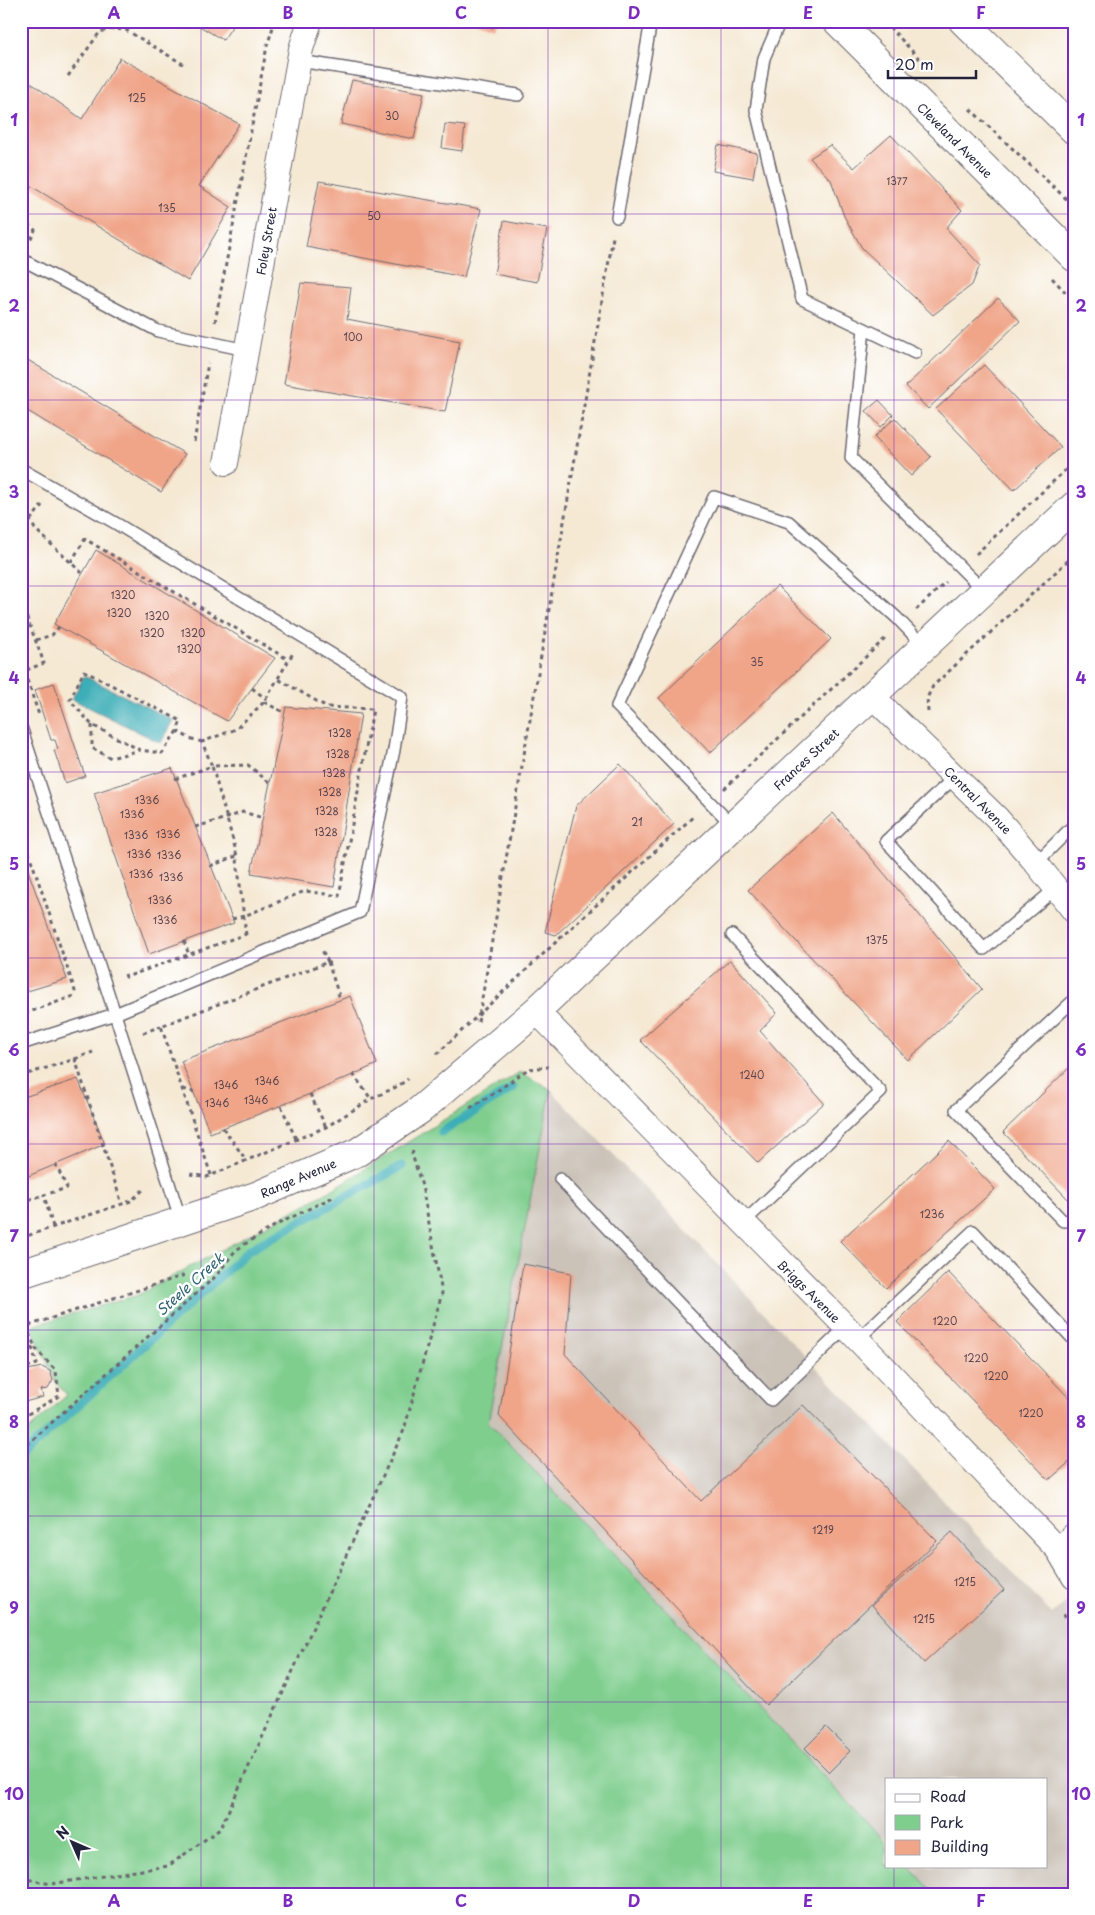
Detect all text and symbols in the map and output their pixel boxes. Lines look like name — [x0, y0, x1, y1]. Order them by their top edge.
text: A — [108, 0, 121, 24]
text: B — [283, 0, 294, 24]
text: C — [455, 0, 467, 24]
text: D — [628, 0, 640, 24]
text: E — [803, 0, 813, 24]
text: F — [976, 0, 986, 24]
scale bar — [888, 48, 975, 80]
text: 20 m — [895, 52, 934, 75]
house number: 125 — [128, 90, 146, 105]
street label: Cleveland Avenue — [913, 98, 997, 182]
text: 1 — [10, 107, 18, 131]
text: 1 — [1077, 107, 1085, 131]
house number: 30 — [385, 108, 399, 123]
house number: 1377 — [886, 173, 908, 188]
house number: 135 — [158, 200, 176, 215]
street label: Foley Street — [251, 205, 281, 276]
house number: 50 — [367, 208, 381, 223]
text: 2 — [8, 293, 20, 317]
text: 2 — [1075, 293, 1087, 317]
house number: 100 — [343, 329, 363, 344]
text: 3 — [9, 479, 19, 503]
text: 3 — [1076, 479, 1086, 503]
house number: 1320 — [111, 587, 135, 602]
house number: 1320 — [107, 605, 131, 620]
house number: 1320 — [145, 608, 169, 623]
house number: 1320 — [140, 625, 164, 640]
house number: 1320 — [181, 625, 205, 640]
house number: 1320 — [177, 641, 201, 656]
house number: 35 — [751, 654, 763, 669]
text: 4 — [9, 665, 20, 689]
text: 4 — [1076, 665, 1087, 689]
street label: Frances Street — [769, 724, 843, 794]
house number: 1328 — [328, 725, 352, 740]
house number: 1328 — [326, 746, 350, 761]
street label: Central Avenue — [940, 762, 1016, 838]
house number: 1328 — [322, 765, 346, 780]
house number: 1328 — [318, 784, 342, 799]
house number: 1336 — [135, 792, 159, 807]
house number: 1328 — [315, 803, 339, 818]
house number: 1336 — [120, 806, 144, 821]
house number: 21 — [631, 814, 643, 829]
house number: 1328 — [314, 824, 338, 839]
house number: 1336 — [156, 826, 180, 841]
house number: 1336 — [124, 827, 148, 842]
house number: 1336 — [127, 846, 151, 861]
house number: 1336 — [157, 847, 181, 862]
text: 5 — [9, 851, 19, 875]
text: 5 — [1076, 851, 1086, 875]
house number: 1336 — [129, 866, 153, 881]
house number: 1336 — [159, 869, 183, 884]
house number: 1336 — [148, 892, 172, 907]
house number: 1336 — [153, 912, 177, 927]
house number: 1375 — [866, 932, 888, 947]
text: 6 — [8, 1037, 20, 1061]
text: 6 — [1075, 1037, 1087, 1061]
house number: 1240 — [740, 1067, 764, 1082]
house number: 1346 — [255, 1073, 279, 1088]
house number: 1346 — [214, 1077, 238, 1092]
house number: 1346 — [244, 1092, 268, 1107]
house number: 1346 — [205, 1095, 229, 1110]
street label: Range Avenue — [257, 1154, 339, 1202]
house number: 1236 — [920, 1206, 944, 1221]
text: 7 — [9, 1223, 19, 1247]
text: 7 — [1076, 1223, 1086, 1247]
water label: Steele Creek — [151, 1247, 230, 1320]
street label: Briggs Avenue — [773, 1255, 845, 1327]
house number: 1220 — [933, 1313, 957, 1328]
house number: 1220 — [964, 1350, 988, 1365]
house number: 1220 — [984, 1368, 1008, 1383]
house number: 1220 — [1019, 1405, 1043, 1420]
text: 8 — [9, 1409, 19, 1433]
text: 8 — [1076, 1409, 1086, 1433]
house number: 1219 — [812, 1522, 834, 1537]
house number: 1215 — [954, 1574, 976, 1589]
text: 9 — [9, 1595, 19, 1619]
text: 9 — [1076, 1595, 1086, 1619]
house number: 1215 — [913, 1611, 935, 1626]
legend — [885, 1778, 1048, 1868]
text: 10 — [4, 1781, 24, 1805]
text: 10 — [1071, 1781, 1091, 1805]
text: Road — [930, 1784, 966, 1807]
text: Park — [930, 1810, 964, 1833]
north arrow — [48, 1818, 98, 1868]
text: N — [51, 1821, 74, 1844]
text: Building — [930, 1834, 989, 1857]
text: A — [108, 1888, 121, 1912]
text: B — [283, 1888, 294, 1912]
text: C — [455, 1888, 467, 1912]
text: D — [628, 1888, 640, 1912]
text: E — [803, 1888, 813, 1912]
text: F — [976, 1888, 986, 1912]

